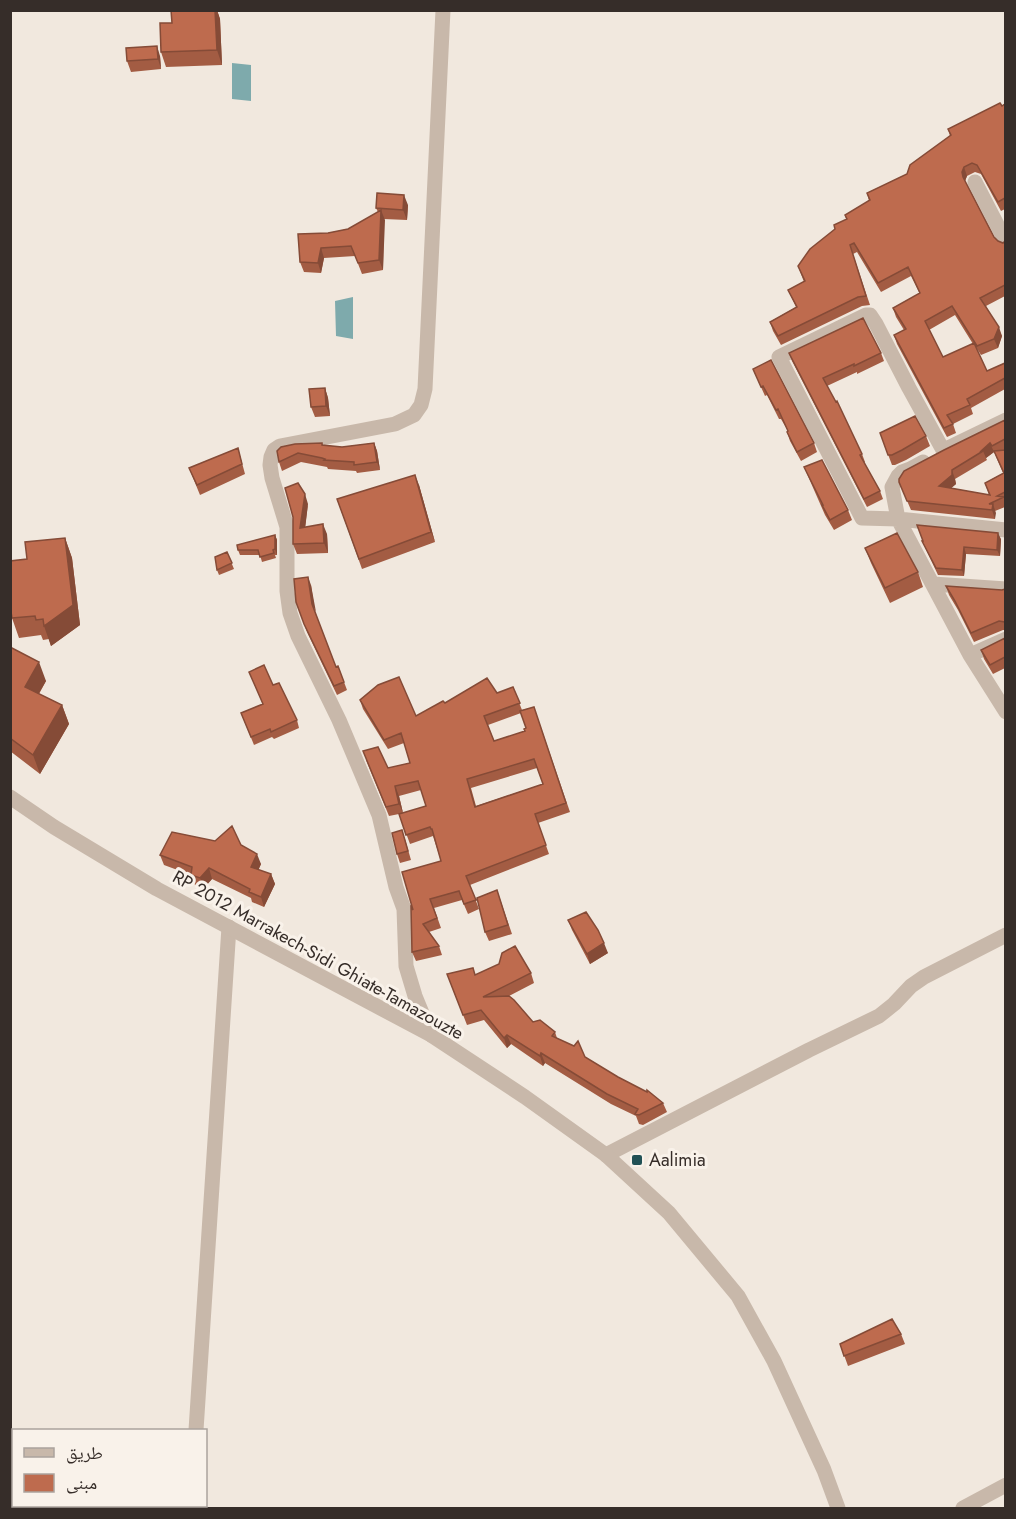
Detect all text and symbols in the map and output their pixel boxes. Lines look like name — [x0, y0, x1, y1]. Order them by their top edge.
street label: RP 2012 Marrakech-Sidi Ghiate-Tamazouzte — [168, 864, 468, 1046]
place label: Aalimia — [649, 1147, 706, 1173]
marker: Aalimia — [630, 1153, 644, 1167]
legend — [12, 1429, 207, 1507]
text: طريق — [66, 1440, 103, 1466]
text: مبنى — [66, 1470, 97, 1496]

